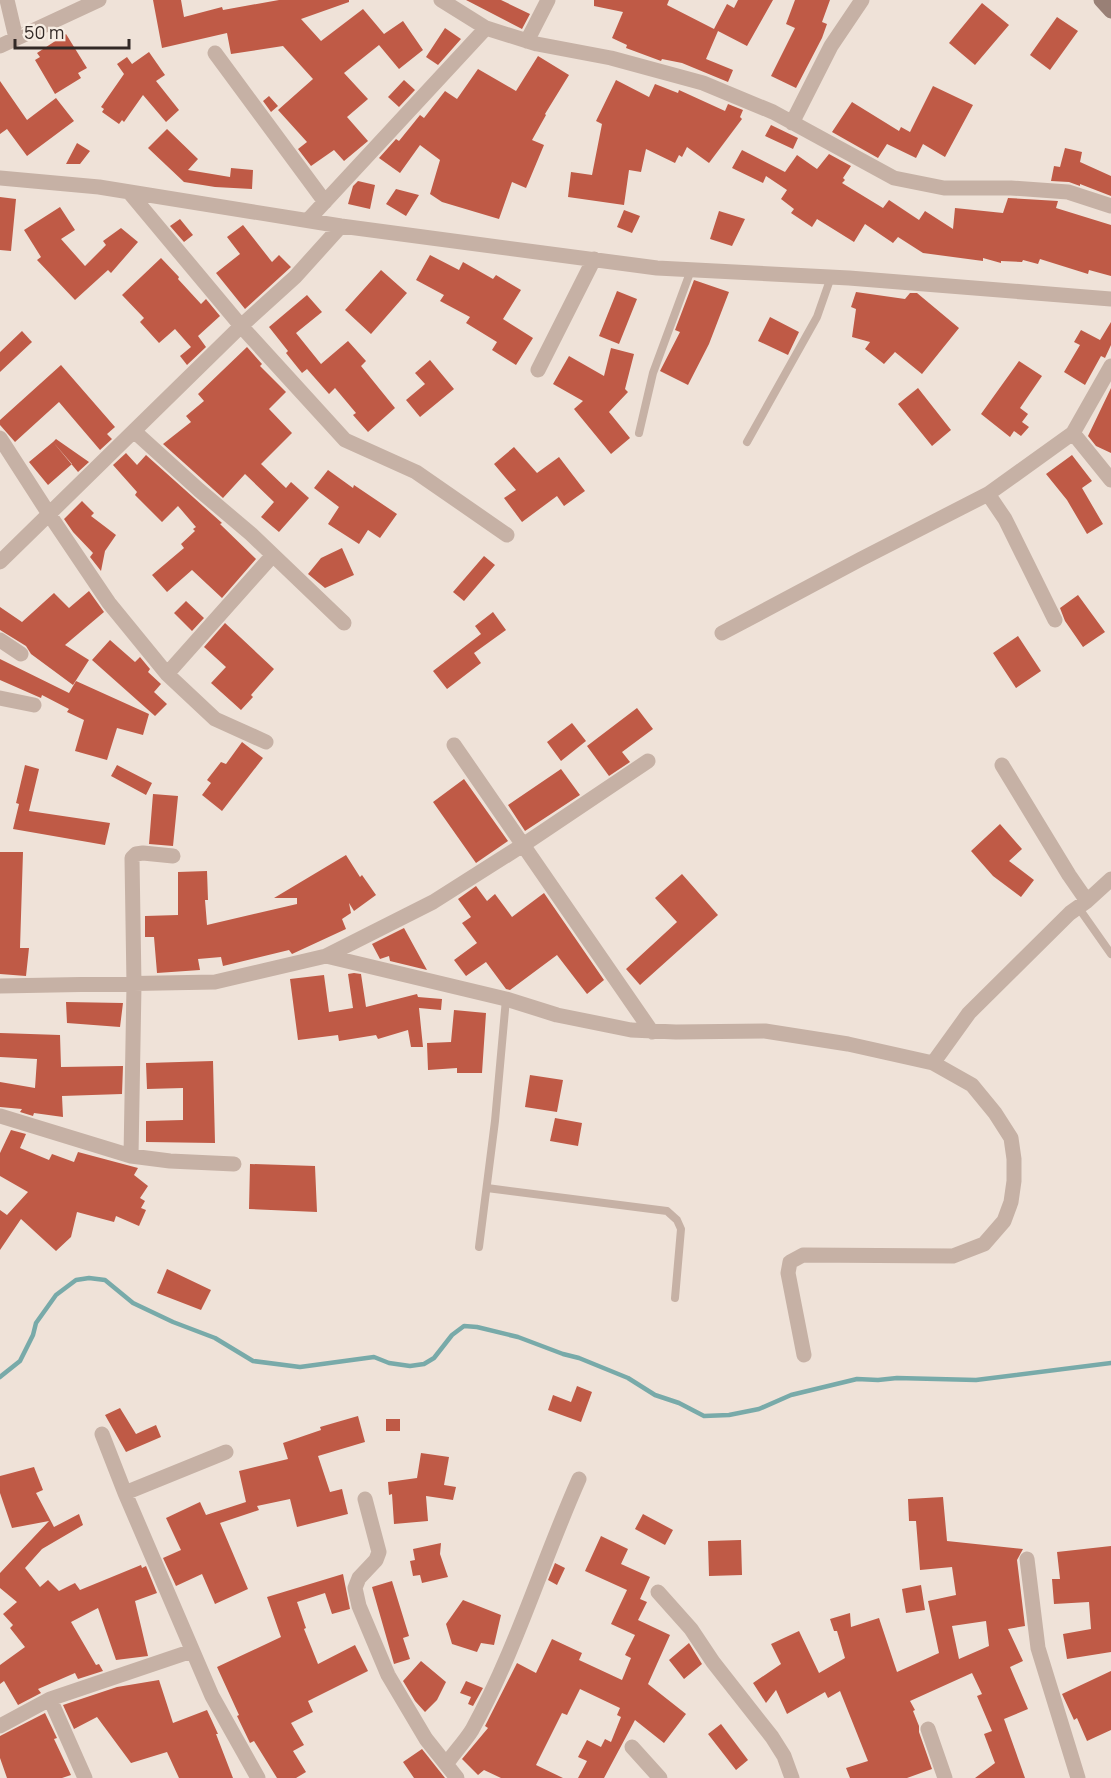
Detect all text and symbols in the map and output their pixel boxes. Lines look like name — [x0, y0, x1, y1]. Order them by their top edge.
scale bar — [15, 12, 129, 50]
text: 50 m — [24, 20, 64, 44]

